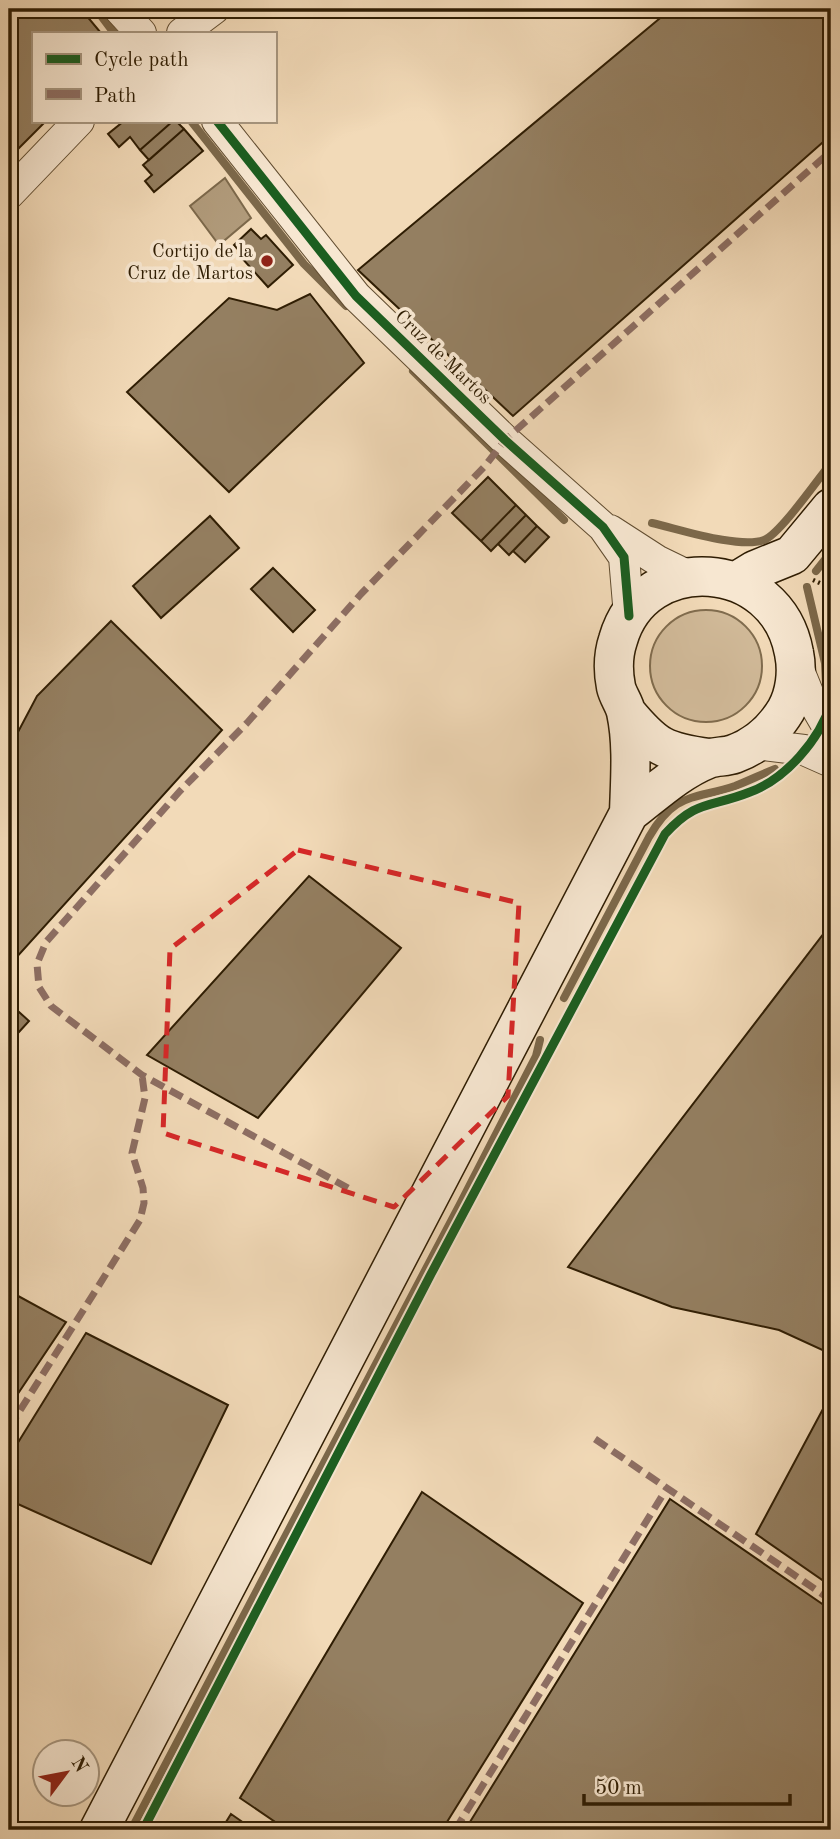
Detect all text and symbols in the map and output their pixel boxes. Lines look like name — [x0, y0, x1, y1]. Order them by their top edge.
legend — [32, 32, 276, 122]
text: Cycle path — [94, 50, 189, 71]
text: Path — [94, 86, 137, 107]
place label: Cortijo de la Cruz de Martos — [127, 243, 254, 284]
marker: Cortijo de la Cruz de Martos — [259, 253, 275, 269]
street label: Cruz de Martos — [390, 307, 494, 408]
north arrow — [32, 1738, 102, 1808]
text: N — [66, 1754, 90, 1777]
scale bar — [584, 1762, 791, 1806]
text: 50 m — [595, 1778, 642, 1799]

